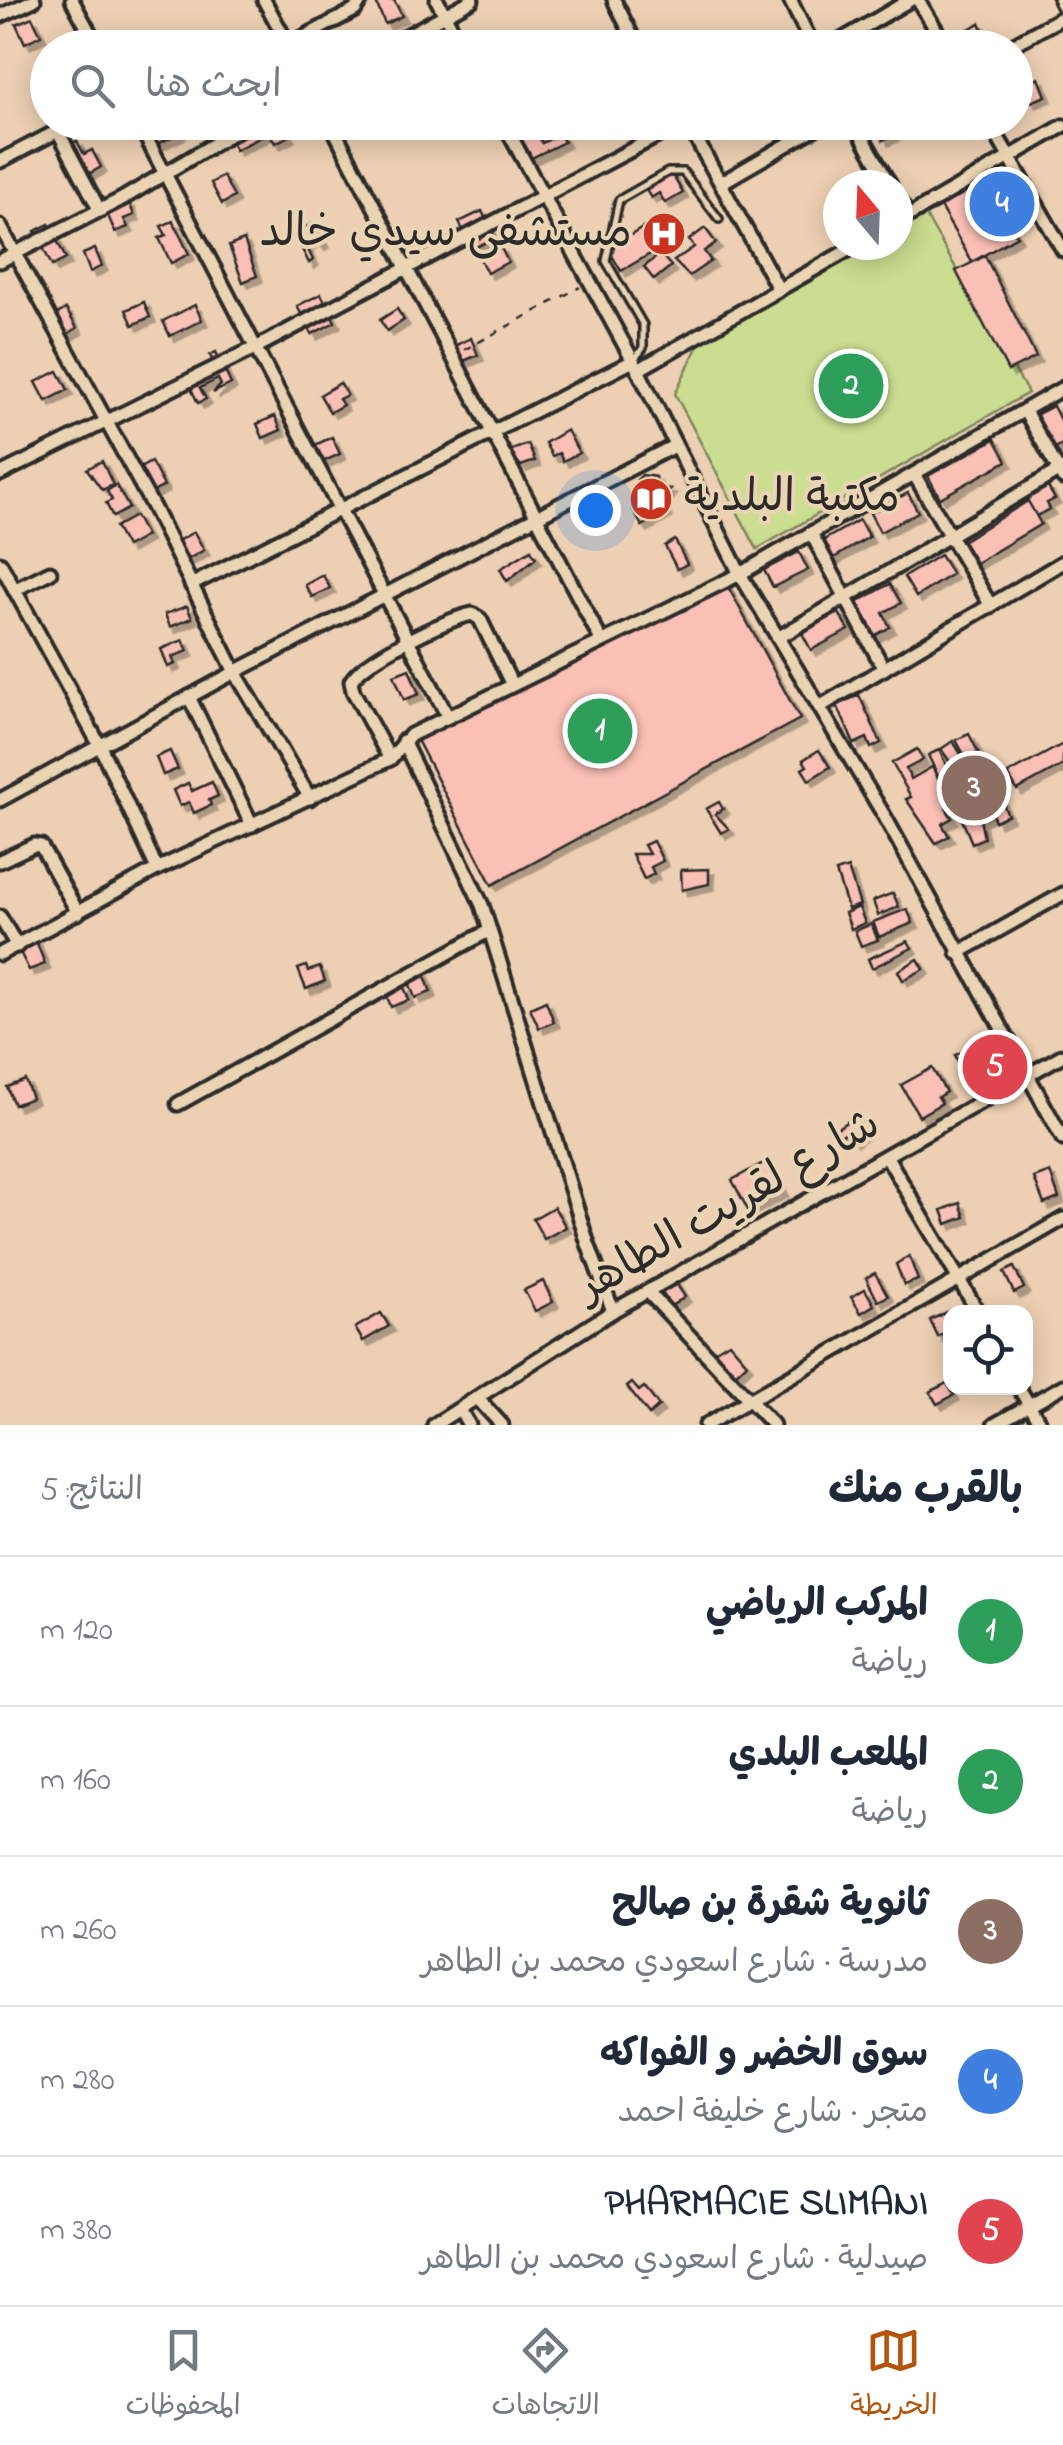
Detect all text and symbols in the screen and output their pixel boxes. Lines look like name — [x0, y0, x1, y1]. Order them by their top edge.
search box — [30, 30, 1033, 140]
icon: search — [65, 58, 120, 113]
text: ابحث هنا — [145, 59, 282, 115]
pin: 4 — [970, 166, 1034, 242]
north arrow — [823, 170, 913, 260]
place label: مستشفى سيدي خالد — [260, 201, 632, 267]
hospital icon: مستشفى سيدي خالد — [641, 211, 687, 257]
pin: 2 — [818, 348, 884, 424]
place label: مكتبة البلدية — [684, 466, 900, 532]
library icon: مكتبة البلدية — [628, 476, 674, 522]
your location — [570, 485, 621, 536]
pin: 1 — [568, 694, 632, 768]
pin: 3 — [942, 750, 1006, 826]
pin: 5 — [962, 1030, 1028, 1104]
street label: شارع لقريت الطاهر — [561, 1093, 893, 1323]
map controls — [943, 1305, 1033, 1395]
button: locate — [943, 1305, 1033, 1395]
text: بالقرب منك — [828, 1461, 1023, 1522]
text: النتائج: 5 — [40, 1468, 143, 1515]
text: المركب الرياضي — [706, 1578, 928, 1634]
text: 120 m — [40, 1608, 113, 1655]
text: 1 — [985, 1608, 996, 1655]
text: رياضة — [851, 1640, 928, 1687]
text: الملعب البلدي — [728, 1728, 928, 1784]
text: 160 m — [40, 1758, 111, 1805]
text: 2 — [983, 1758, 998, 1805]
text: رياضة — [851, 1790, 928, 1837]
text: ثانوية شقرة بن صالح — [612, 1878, 928, 1934]
text: 260 m — [40, 1908, 117, 1955]
text: 3 — [984, 1908, 997, 1955]
text: مدرسة · شارع اسعودي محمد بن الطاهر — [421, 1940, 928, 1987]
text: سوق الخضر و الفواكه — [600, 2028, 928, 2084]
text: 280 m — [40, 2058, 115, 2105]
text: 4 — [984, 2058, 997, 2105]
text: متجر · شارع خليفة احمد — [618, 2090, 928, 2137]
text: PHARMACIE SLIMANI — [605, 2177, 928, 2233]
text: 380 m — [40, 2208, 112, 2255]
text: 5 — [981, 2208, 1000, 2255]
text: صيدلية · شارع اسعودي محمد بن الطاهر — [420, 2237, 928, 2284]
tab: المحفوظات — [125, 2323, 241, 2429]
tab: الاتجاهات — [491, 2323, 600, 2429]
tab: الخريطة — [850, 2323, 938, 2429]

